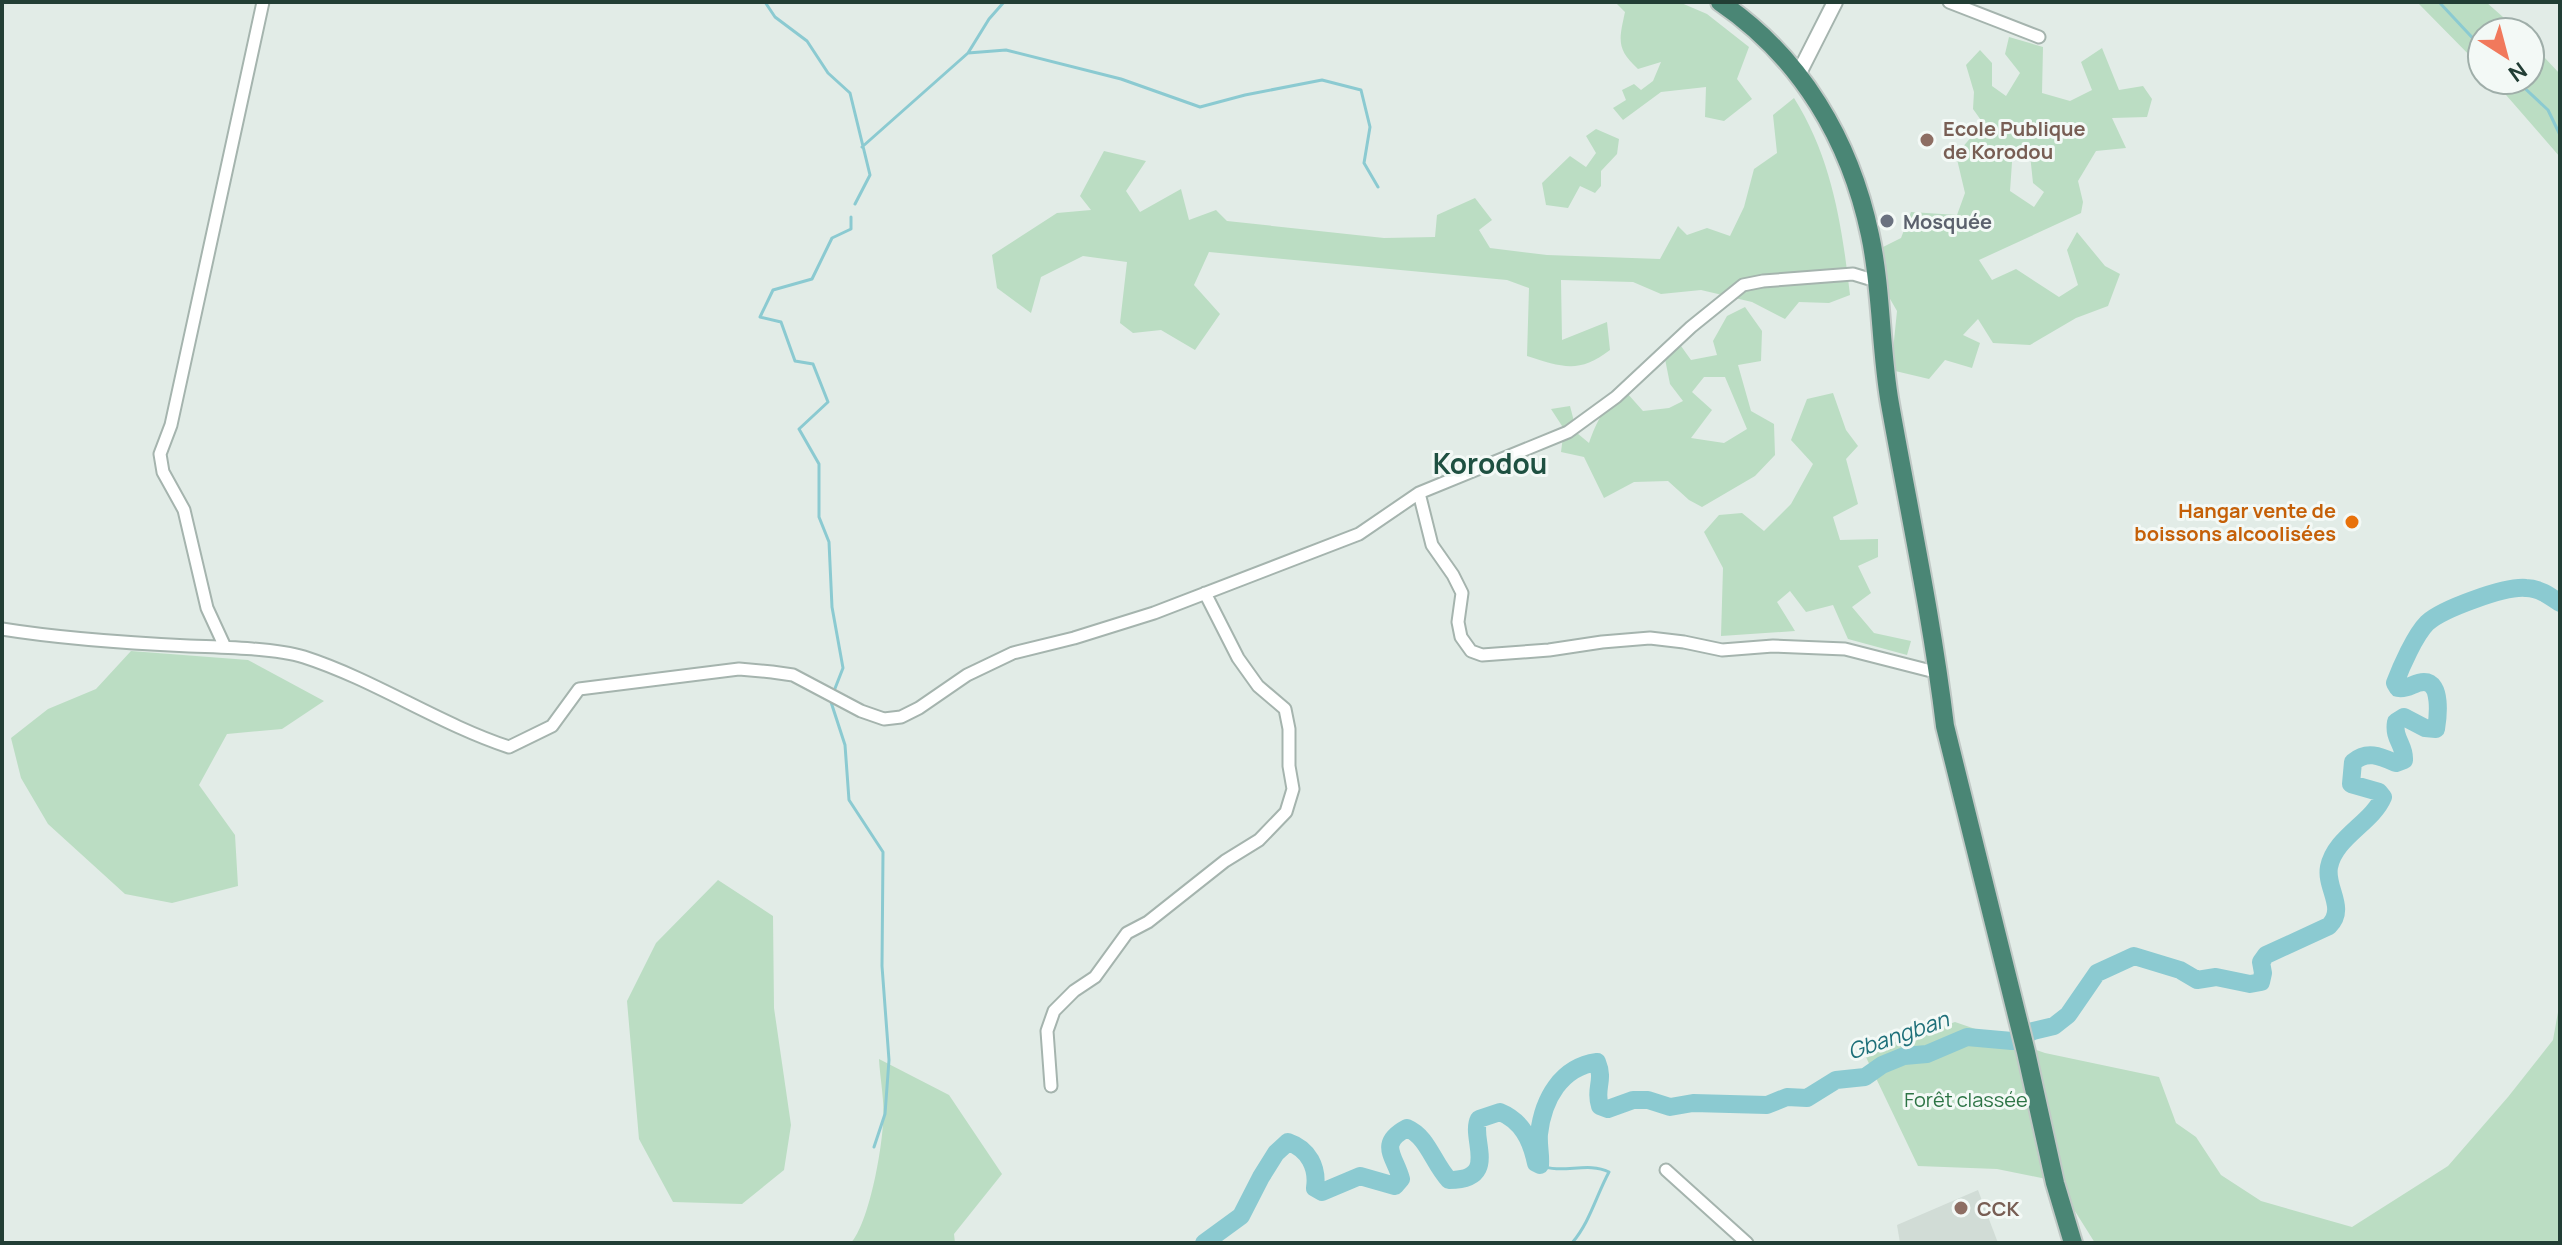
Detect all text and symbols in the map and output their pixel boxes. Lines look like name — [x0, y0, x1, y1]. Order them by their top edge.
north arrow — [2466, 16, 2546, 96]
text: N — [2503, 55, 2533, 89]
place label: Ecole Publique de Korodou — [1943, 115, 2086, 165]
marker: Ecole Publique de Korodou — [1918, 131, 1936, 149]
place label: Mosquée — [1903, 208, 1992, 235]
marker: Mosquée — [1878, 212, 1896, 230]
district label: Korodou — [1433, 444, 1547, 482]
place label: Hangar vente de boissons alcoolisées — [2134, 497, 2336, 547]
marker: Hangar vente de boissons alcoolisées — [2343, 513, 2361, 531]
water label: Gbangban — [1843, 1003, 1953, 1066]
park label: Forêt classée — [1904, 1086, 2028, 1113]
place label: CCK — [1977, 1195, 2020, 1222]
marker: CCK — [1952, 1199, 1970, 1217]

